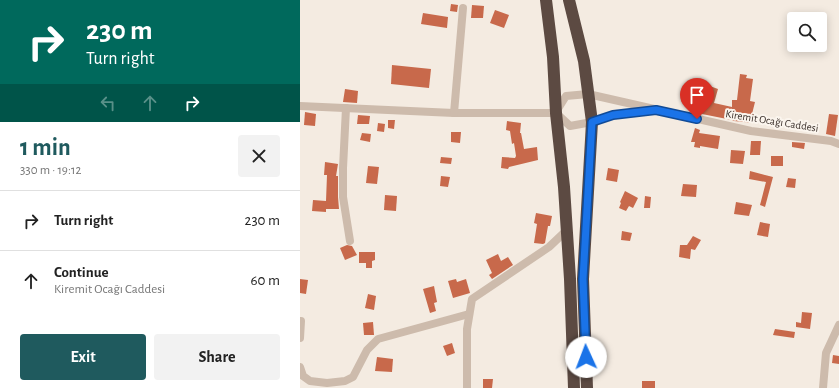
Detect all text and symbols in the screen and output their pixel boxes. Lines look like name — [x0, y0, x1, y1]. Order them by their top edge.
map controls — [787, 12, 827, 52]
button: search — [787, 12, 827, 52]
icon: right — [20, 16, 72, 68]
text: 230 m — [86, 17, 153, 45]
text: Turn right — [86, 50, 155, 68]
pin — [680, 78, 714, 119]
icon: arrive — [686, 84, 708, 106]
icon: left — [97, 92, 119, 114]
icon: ahead — [139, 92, 161, 114]
icon: right — [181, 92, 203, 114]
street label: Kiremit Ocağı Caddesi — [725, 108, 819, 134]
button: close — [238, 135, 280, 177]
text: 1 min — [20, 136, 71, 160]
text: 330 m · 19:12 — [20, 164, 81, 177]
icon: right — [20, 210, 42, 232]
text: Turn right — [54, 213, 113, 228]
text: 230 m — [245, 213, 280, 228]
text: Continue — [54, 265, 109, 280]
icon: ahead — [20, 270, 42, 292]
text: 60 m — [251, 273, 280, 288]
text: Kiremit Ocağı Caddesi — [54, 283, 165, 296]
button: Exit — [20, 334, 146, 380]
button: Share — [154, 334, 280, 380]
position arrow — [565, 336, 607, 378]

